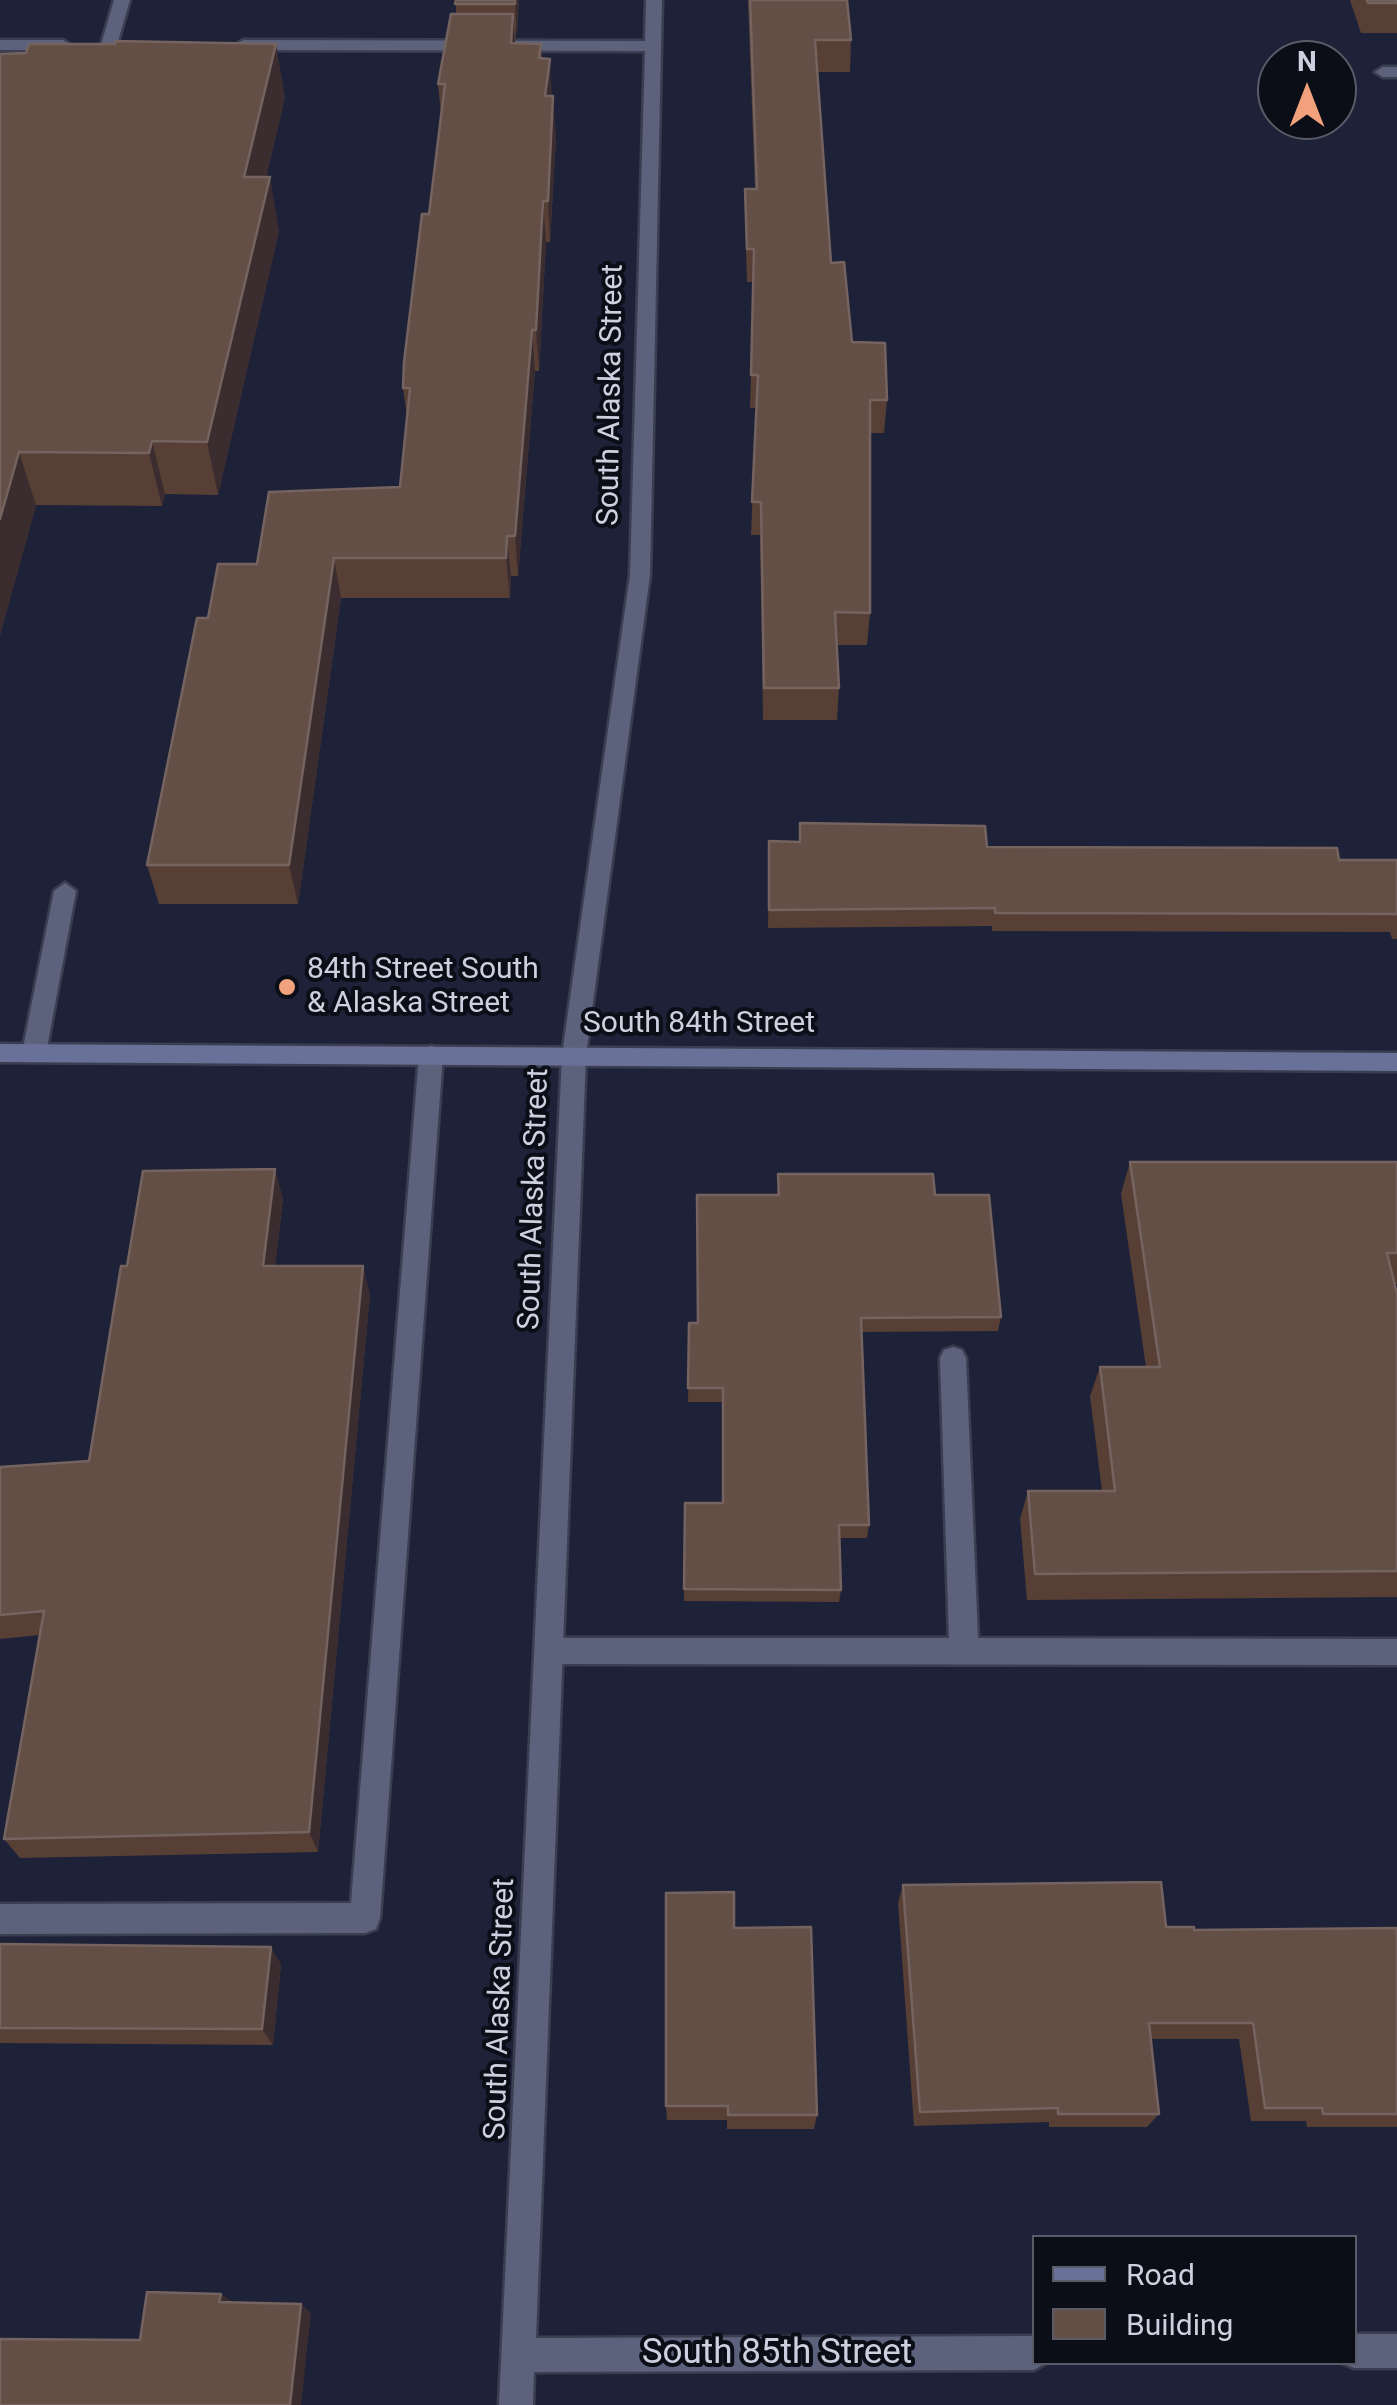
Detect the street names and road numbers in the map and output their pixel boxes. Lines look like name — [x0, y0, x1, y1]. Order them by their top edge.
street label: South Alaska Street — [592, 264, 632, 526]
street label: South 84th Street — [583, 1006, 815, 1042]
street label: South Alaska Street — [512, 1067, 558, 1331]
street label: South Alaska Street — [478, 1877, 524, 2141]
street label: South 85th Street — [642, 2333, 912, 2375]

